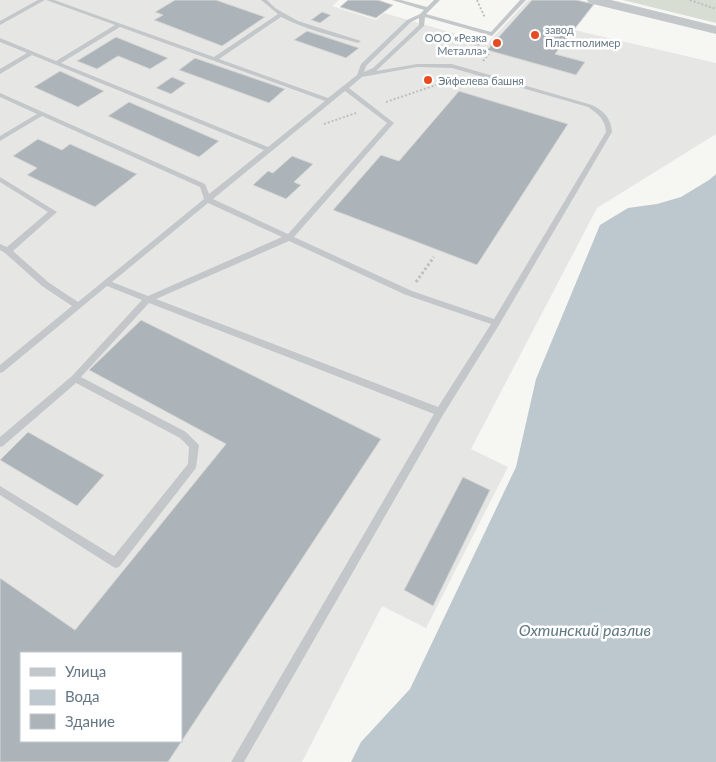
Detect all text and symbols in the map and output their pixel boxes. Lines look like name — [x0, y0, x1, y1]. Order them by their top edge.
place label: завод Пластполимер — [545, 23, 620, 49]
marker: завод Пластполимер — [529, 29, 541, 41]
place label: ООО «Резка Металла» — [425, 31, 487, 57]
marker: ООО «Резка Металла» — [491, 37, 503, 49]
marker: Эйфелева башня — [422, 74, 434, 86]
place label: Эйфелева башня — [438, 74, 524, 87]
water label: Охтинский разлив — [519, 620, 651, 639]
legend — [20, 652, 182, 742]
text: Улица — [65, 662, 106, 680]
text: Вода — [65, 687, 100, 705]
text: Здание — [65, 712, 115, 730]

